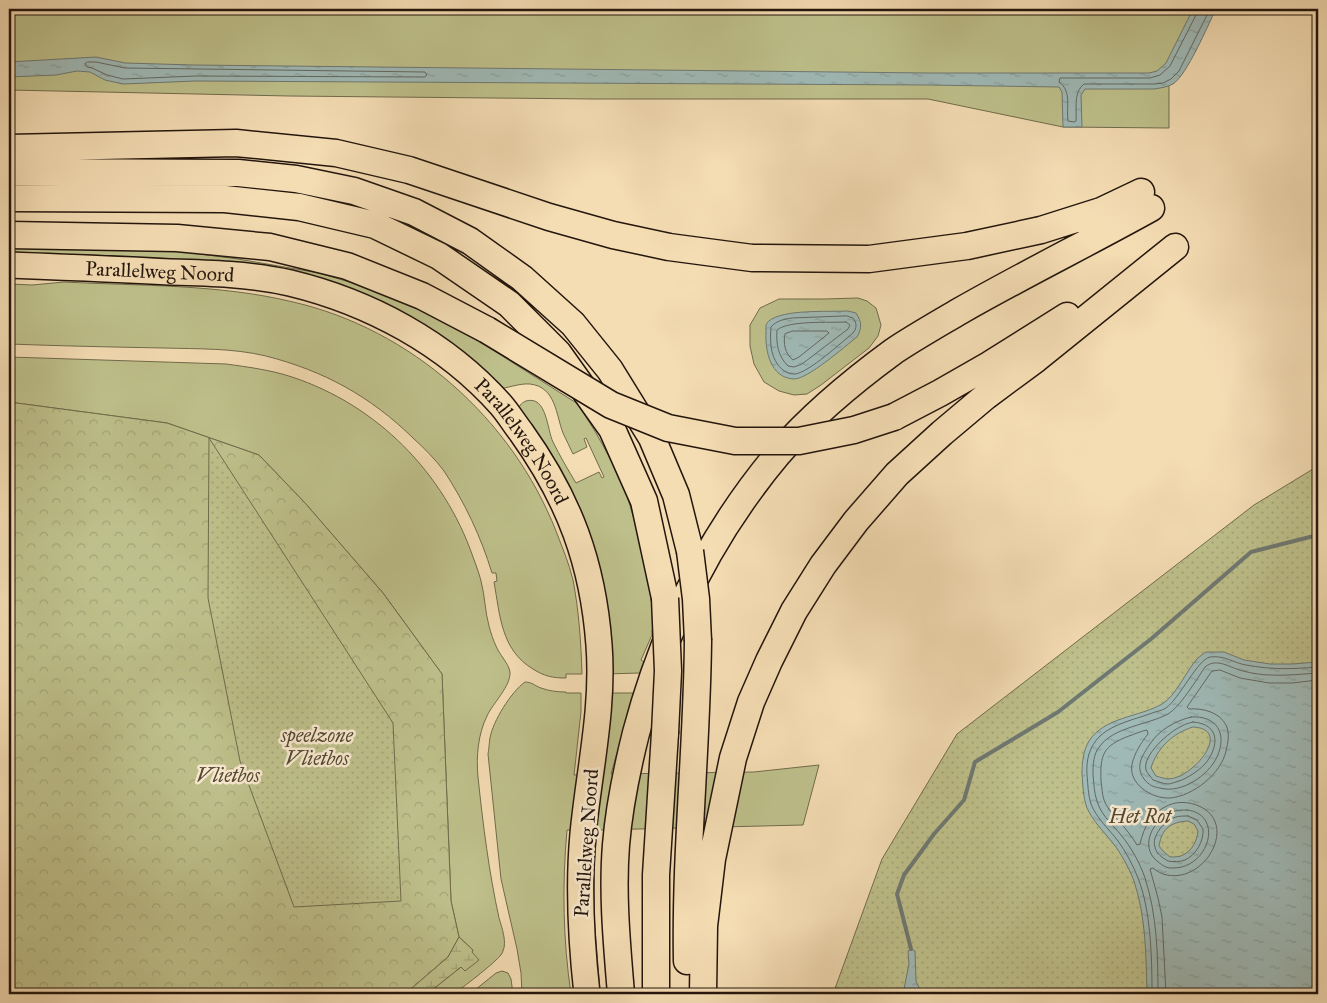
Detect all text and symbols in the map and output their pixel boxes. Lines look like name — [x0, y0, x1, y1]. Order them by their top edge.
street label: Parallelweg Noord — [85, 256, 235, 287]
street label: Parallelweg Noord — [470, 373, 574, 508]
park label: speelzone Vlietbos — [280, 723, 354, 770]
park label: Vlietbos — [196, 763, 261, 787]
street label: Parallelweg Noord — [569, 768, 604, 918]
park label: Het Rot — [1108, 804, 1173, 828]

